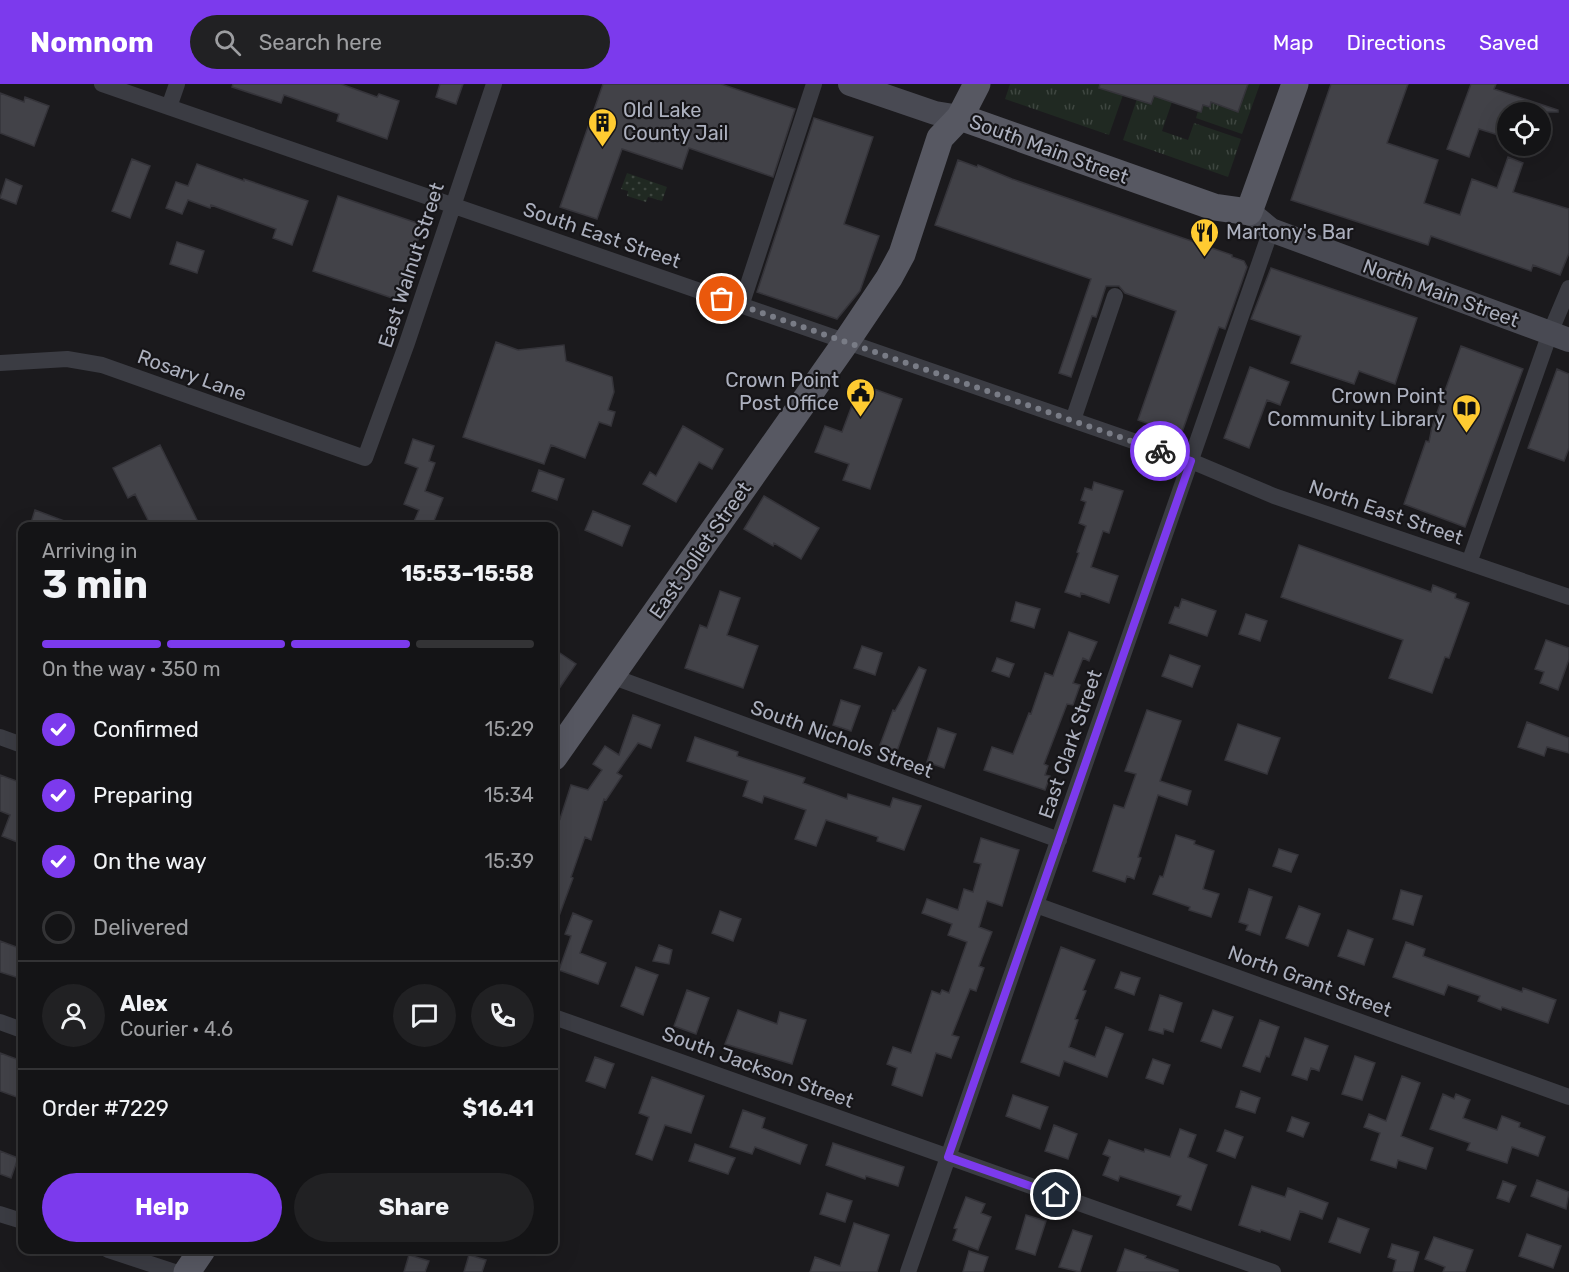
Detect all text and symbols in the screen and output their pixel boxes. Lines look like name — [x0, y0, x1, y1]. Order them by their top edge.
search box — [190, 15, 610, 69]
text: Nomnom — [30, 26, 154, 59]
icon: search — [211, 26, 244, 59]
text: Search here — [259, 29, 382, 56]
text: Map — [1273, 30, 1314, 55]
text: Directions — [1347, 30, 1446, 55]
text: Saved — [1479, 30, 1539, 55]
place label: Old Lake County Jail — [623, 98, 728, 145]
map controls — [1497, 102, 1551, 156]
button: locate — [1497, 102, 1551, 156]
building icon: Old Lake County Jail — [586, 106, 618, 148]
street label: South Main Street — [966, 109, 1132, 189]
street label: East Walnut Street — [373, 179, 449, 350]
street label: South East Street — [520, 197, 684, 273]
restaurant icon: Martony's Bar — [1189, 216, 1221, 258]
place label: Martony's Bar — [1226, 220, 1354, 244]
street label: North Main Street — [1360, 254, 1523, 332]
pin — [696, 273, 747, 324]
icon: bag — [705, 282, 738, 315]
street label: Rosary Lane — [134, 344, 250, 406]
place label: Crown Point Post Office — [725, 368, 839, 415]
public building icon: Crown Point Post Office — [844, 376, 876, 418]
place label: Crown Point Community Library — [1267, 384, 1445, 431]
library icon: Crown Point Community Library — [1450, 392, 1482, 434]
courier — [1130, 421, 1190, 481]
icon: bike — [1144, 435, 1177, 468]
street label: North East Street — [1306, 474, 1467, 550]
street label: East Joliet Street — [644, 477, 756, 623]
text: Arriving in — [42, 539, 137, 563]
text: 15:53–15:58 — [401, 560, 534, 587]
text: 3 min — [42, 562, 148, 608]
text: On the way · 350 m — [42, 657, 221, 681]
street label: East Clark Street — [1033, 666, 1107, 822]
street label: South Nichols Street — [748, 695, 937, 783]
icon: check — [42, 713, 75, 746]
text: Confirmed — [93, 716, 199, 743]
text: 15:29 — [485, 717, 534, 741]
icon: check — [42, 779, 75, 812]
text: Preparing — [93, 782, 193, 809]
text: 15:34 — [484, 783, 534, 807]
icon: check — [42, 845, 75, 878]
text: On the way — [93, 848, 207, 875]
text: 15:39 — [485, 849, 534, 873]
text: Delivered — [93, 914, 189, 941]
street label: North Grant Street — [1225, 940, 1395, 1022]
button: person — [42, 984, 105, 1047]
button: chat — [393, 984, 456, 1047]
button: phone — [471, 984, 534, 1047]
text: Alex — [120, 990, 168, 1017]
text: Courier · 4.6 — [120, 1017, 233, 1041]
street label: South Jackson Street — [659, 1021, 857, 1113]
text: Order #7229 — [42, 1095, 169, 1122]
text: $16.41 — [463, 1095, 534, 1122]
pin — [1030, 1169, 1081, 1220]
button: Help — [42, 1173, 282, 1242]
button: Share — [294, 1173, 534, 1242]
icon: home — [1039, 1178, 1072, 1211]

